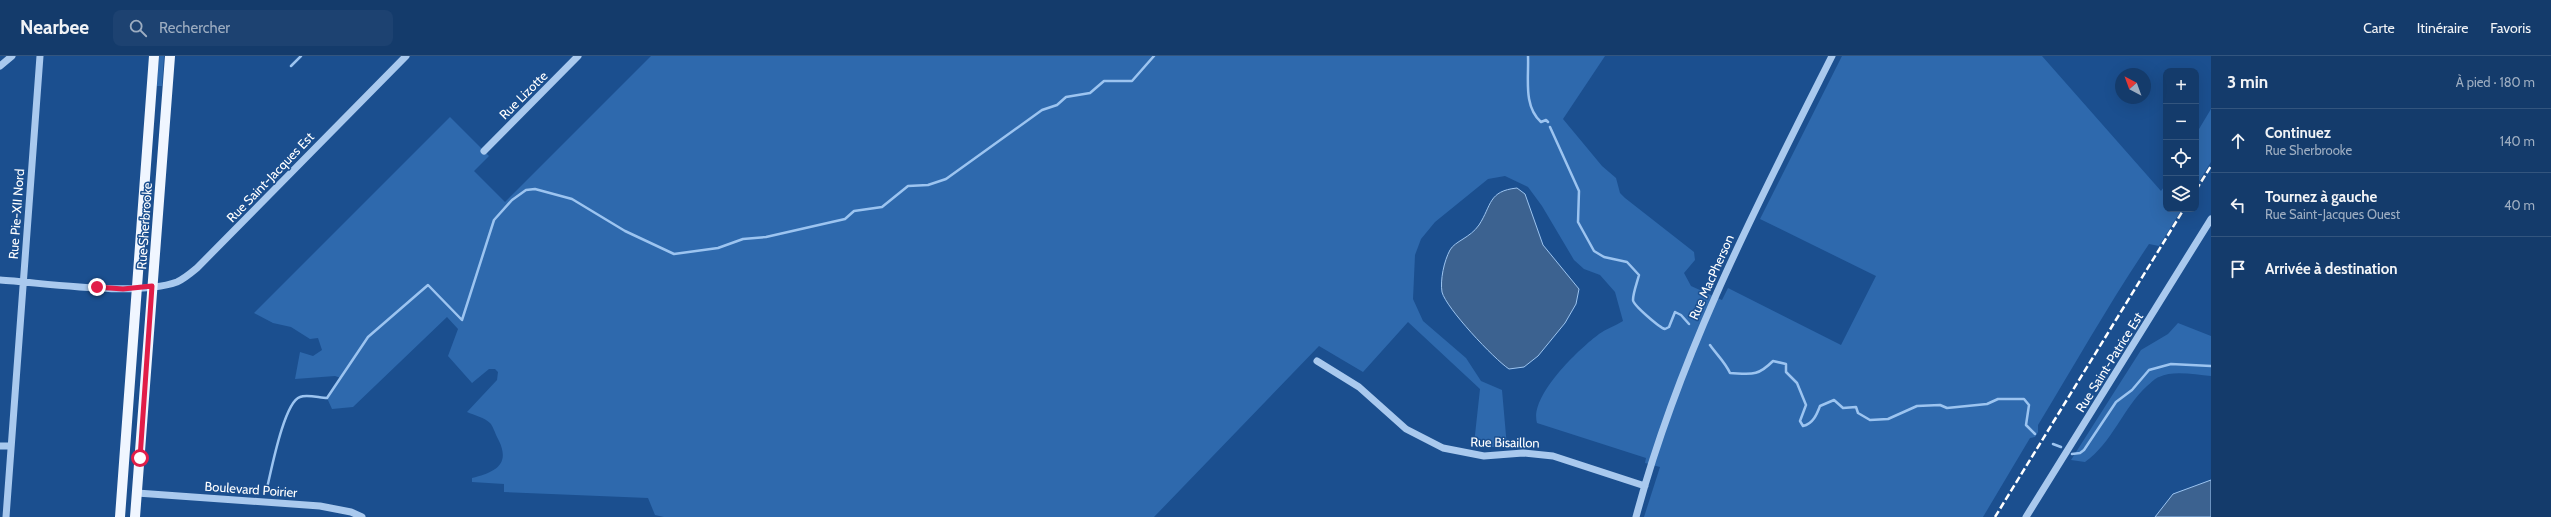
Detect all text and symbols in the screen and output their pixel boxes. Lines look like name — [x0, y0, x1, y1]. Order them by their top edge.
search box — [113, 10, 393, 46]
text: Nearbee — [20, 16, 89, 39]
icon: search — [127, 17, 149, 39]
text: Rechercher — [159, 19, 230, 37]
text: Carte — [2363, 19, 2395, 37]
text: Itinéraire — [2417, 19, 2468, 37]
text: Favoris — [2490, 19, 2531, 37]
street label: Rue Lizotte — [496, 67, 551, 122]
north arrow — [2115, 68, 2151, 104]
map controls — [2163, 68, 2199, 212]
button: + — [2163, 68, 2199, 104]
text: 3 min — [2227, 72, 2268, 92]
text: À pied · 180 m — [2456, 74, 2535, 90]
button: − — [2163, 104, 2199, 140]
text: Continuez — [2265, 124, 2331, 142]
street label: Rue Saint-Jacques Est — [223, 128, 317, 225]
icon: ahead — [2227, 130, 2249, 152]
text: 140 m — [2500, 133, 2535, 149]
button: locate — [2163, 140, 2199, 176]
text: Rue Sherbrooke — [2265, 142, 2352, 158]
street label: Rue Pie-XII Nord — [5, 168, 27, 260]
button: layers — [2163, 176, 2199, 212]
street label: Rue Sherbrooke — [133, 182, 155, 270]
text: Tournez à gauche — [2265, 188, 2377, 206]
icon: left — [2227, 194, 2249, 216]
text: 40 m — [2504, 197, 2535, 213]
text: Rue Saint-Jacques Ouest — [2265, 206, 2400, 222]
street label: Rue MacPherson — [1685, 232, 1737, 322]
icon: arrive — [2227, 258, 2249, 280]
text: Arrivée à destination — [2265, 260, 2397, 278]
route end — [88, 278, 106, 296]
street label: Rue Saint-Patrice Est — [2072, 309, 2146, 415]
street label: Rue Bisaillon — [1470, 433, 1540, 451]
route start — [131, 449, 149, 467]
street label: Boulevard Poirier — [204, 478, 299, 500]

